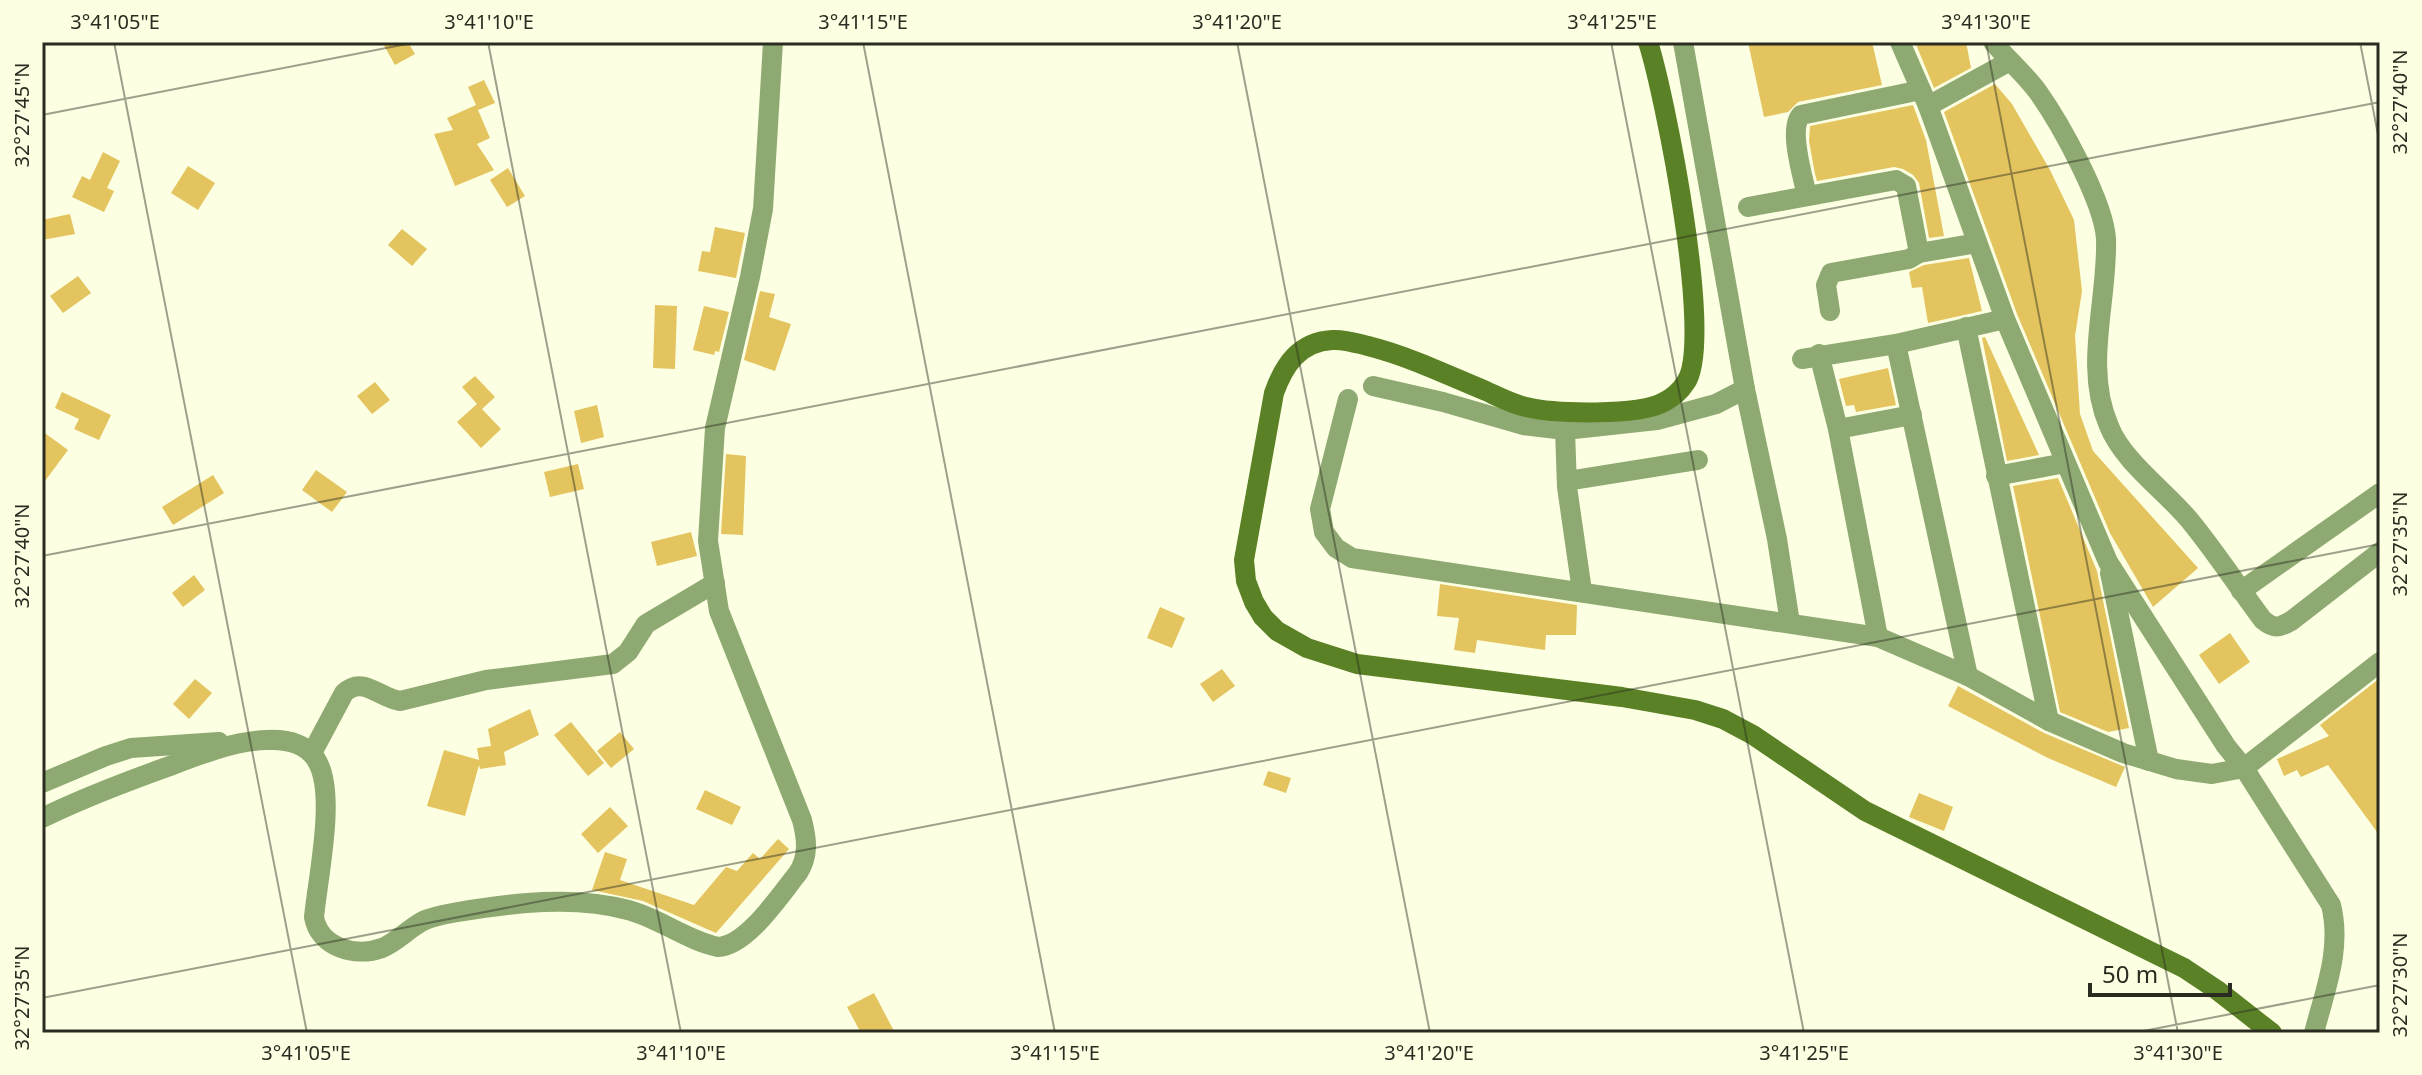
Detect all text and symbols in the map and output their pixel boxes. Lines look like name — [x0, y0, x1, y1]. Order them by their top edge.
text: 3°41'05"E — [70, 8, 160, 35]
text: 3°41'10"E — [444, 8, 534, 35]
text: 3°41'15"E — [818, 8, 908, 35]
text: 3°41'20"E — [1192, 8, 1282, 35]
text: 3°41'25"E — [1567, 8, 1657, 35]
text: 3°41'30"E — [1941, 8, 2031, 35]
text: 32°27'40"N — [2386, 49, 2413, 155]
text: 32°27'45"N — [8, 62, 35, 168]
text: 32°27'35"N — [2386, 491, 2413, 597]
text: 32°27'40"N — [8, 503, 35, 609]
text: 32°27'30"N — [2386, 932, 2413, 1038]
text: 32°27'35"N — [8, 945, 35, 1051]
scale bar — [2090, 947, 2230, 997]
text: 50 m — [2102, 957, 2158, 990]
text: 3°41'05"E — [261, 1039, 351, 1066]
text: 3°41'10"E — [636, 1039, 726, 1066]
text: 3°41'15"E — [1010, 1039, 1100, 1066]
text: 3°41'20"E — [1384, 1039, 1474, 1066]
text: 3°41'25"E — [1759, 1039, 1849, 1066]
text: 3°41'30"E — [2133, 1039, 2223, 1066]

